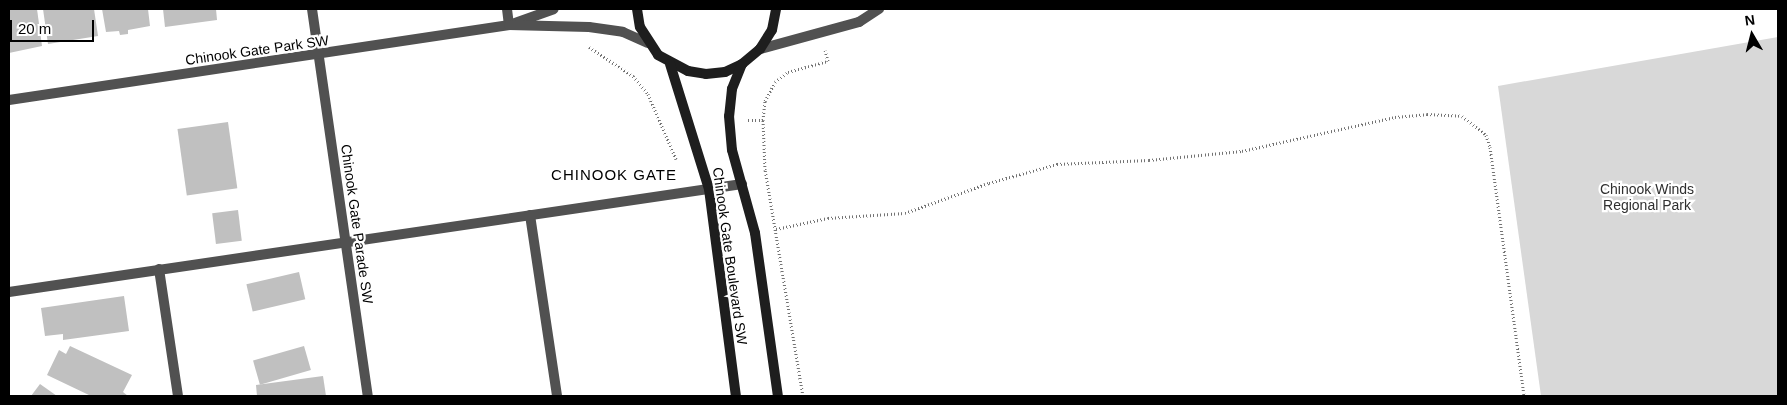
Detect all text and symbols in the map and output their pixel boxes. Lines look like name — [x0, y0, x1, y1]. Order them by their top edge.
scale bar — [12, 10, 96, 42]
north arrow — [1727, 10, 1777, 60]
text: N — [1744, 12, 1756, 29]
text: 20 m — [18, 20, 51, 37]
street label: Chinook Gate Park SW — [184, 32, 330, 68]
street label: Chinook Gate Parade SW — [337, 143, 377, 305]
district label: CHINOOK GATE — [550, 166, 678, 184]
street label: Chinook Gate Boulevard SW — [709, 166, 751, 346]
park label: Chinook Winds Regional Park — [1600, 181, 1694, 213]

